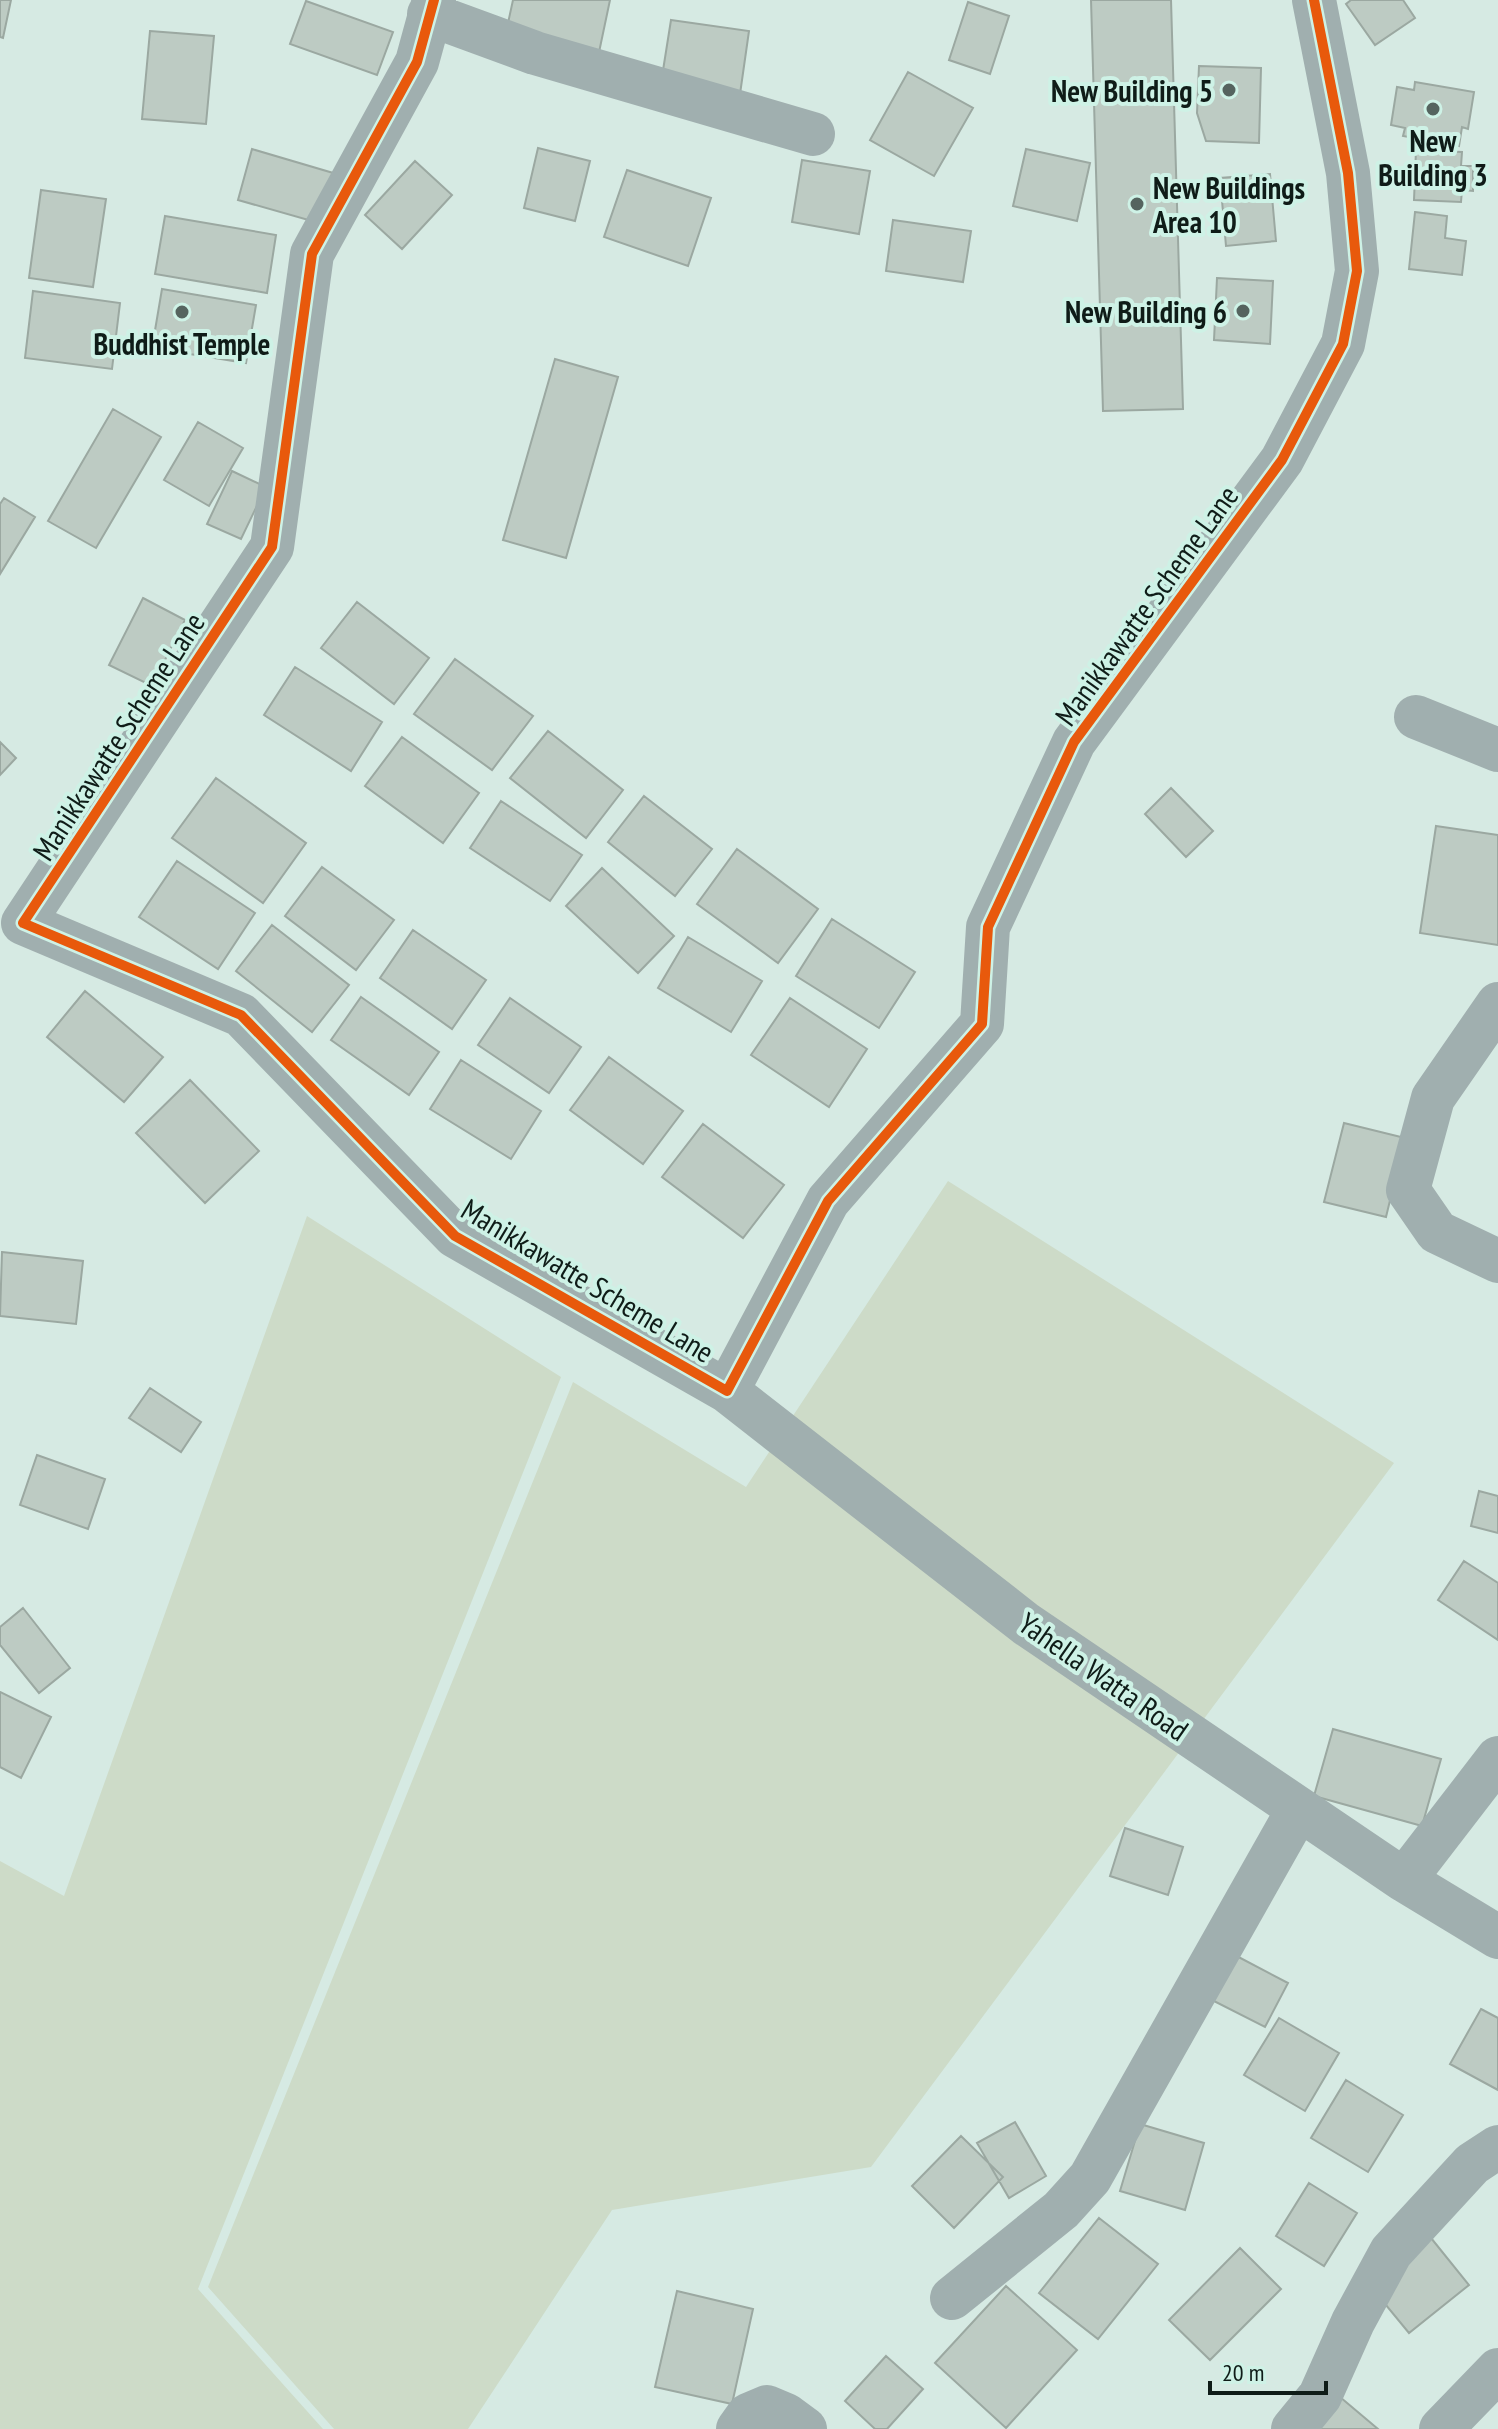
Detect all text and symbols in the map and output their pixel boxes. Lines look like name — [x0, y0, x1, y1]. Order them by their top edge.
place label: New Building 5 — [1051, 71, 1213, 110]
marker: New Building 5 — [1220, 81, 1238, 99]
marker: New Building 3 — [1424, 100, 1442, 118]
place label: New Building 3 — [1378, 121, 1488, 194]
place label: New Buildings Area 10 — [1152, 168, 1305, 241]
marker: New Buildings Area 10 — [1128, 195, 1146, 213]
place label: New Building 6 — [1065, 292, 1227, 331]
marker: New Building 6 — [1234, 302, 1252, 320]
marker: Buddhist Temple — [173, 303, 191, 321]
place label: Buddhist Temple — [94, 324, 270, 363]
street label: Manikkawatte Scheme Lane — [1046, 477, 1246, 733]
street label: Manikkawatte Scheme Lane — [23, 605, 213, 867]
street label: Manikkawatte Scheme Lane — [455, 1189, 721, 1371]
street label: Yahella Watta Road — [1011, 1603, 1197, 1749]
scale bar — [1210, 2345, 1326, 2395]
text: 20 m — [1222, 2357, 1264, 2388]

